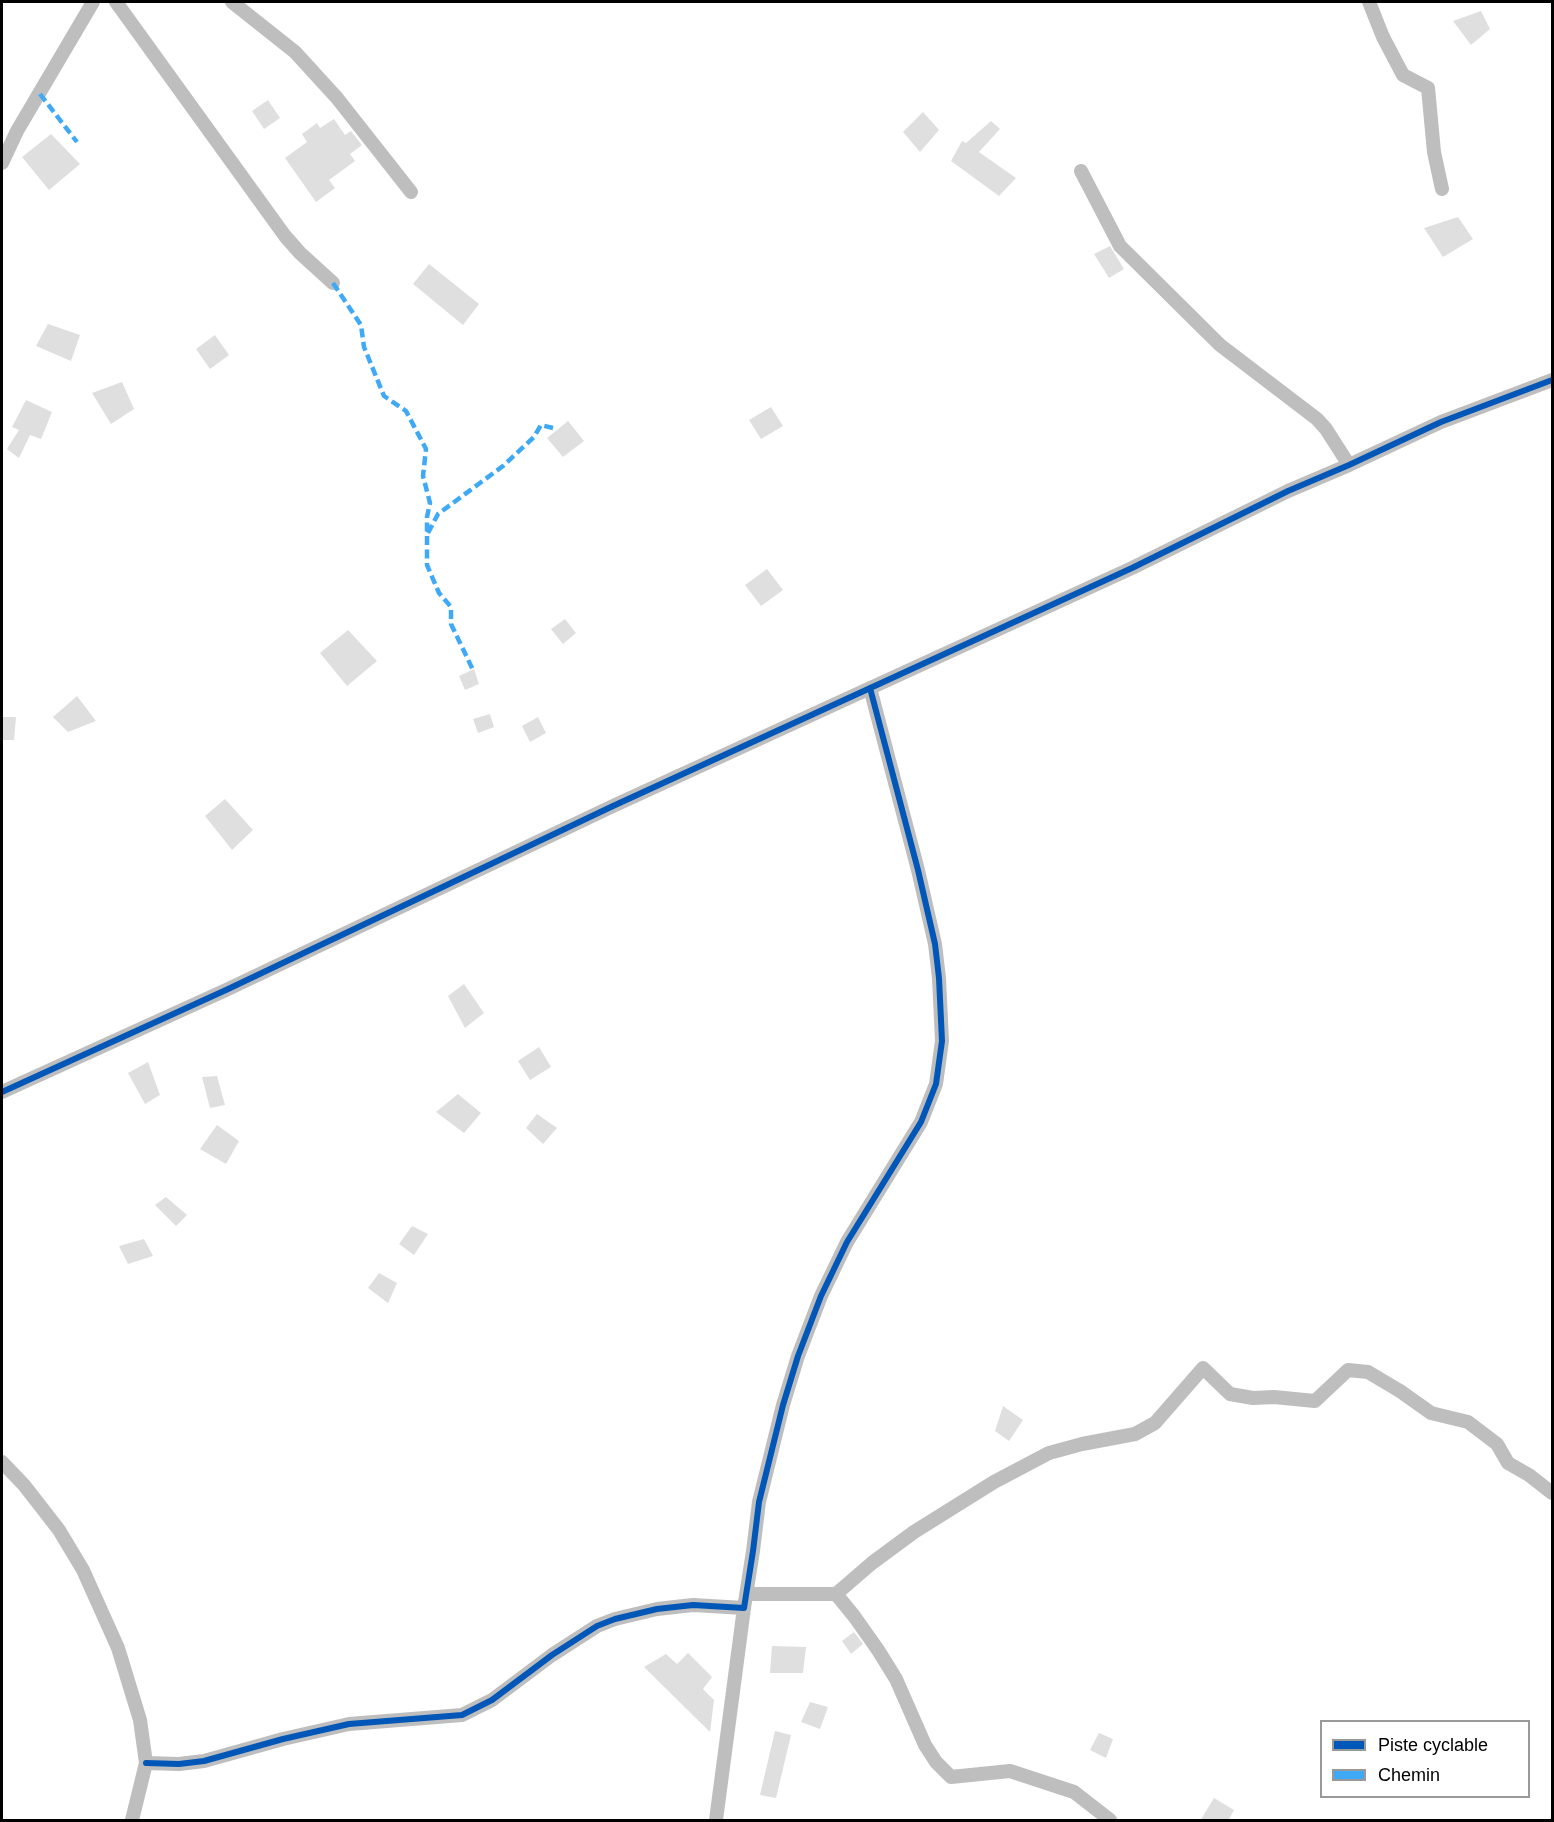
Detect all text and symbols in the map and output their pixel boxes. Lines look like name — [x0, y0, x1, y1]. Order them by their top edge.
legend — [1320, 1720, 1530, 1798]
text: Piste cyclable — [1378, 1735, 1488, 1755]
text: Chemin — [1378, 1765, 1440, 1785]

